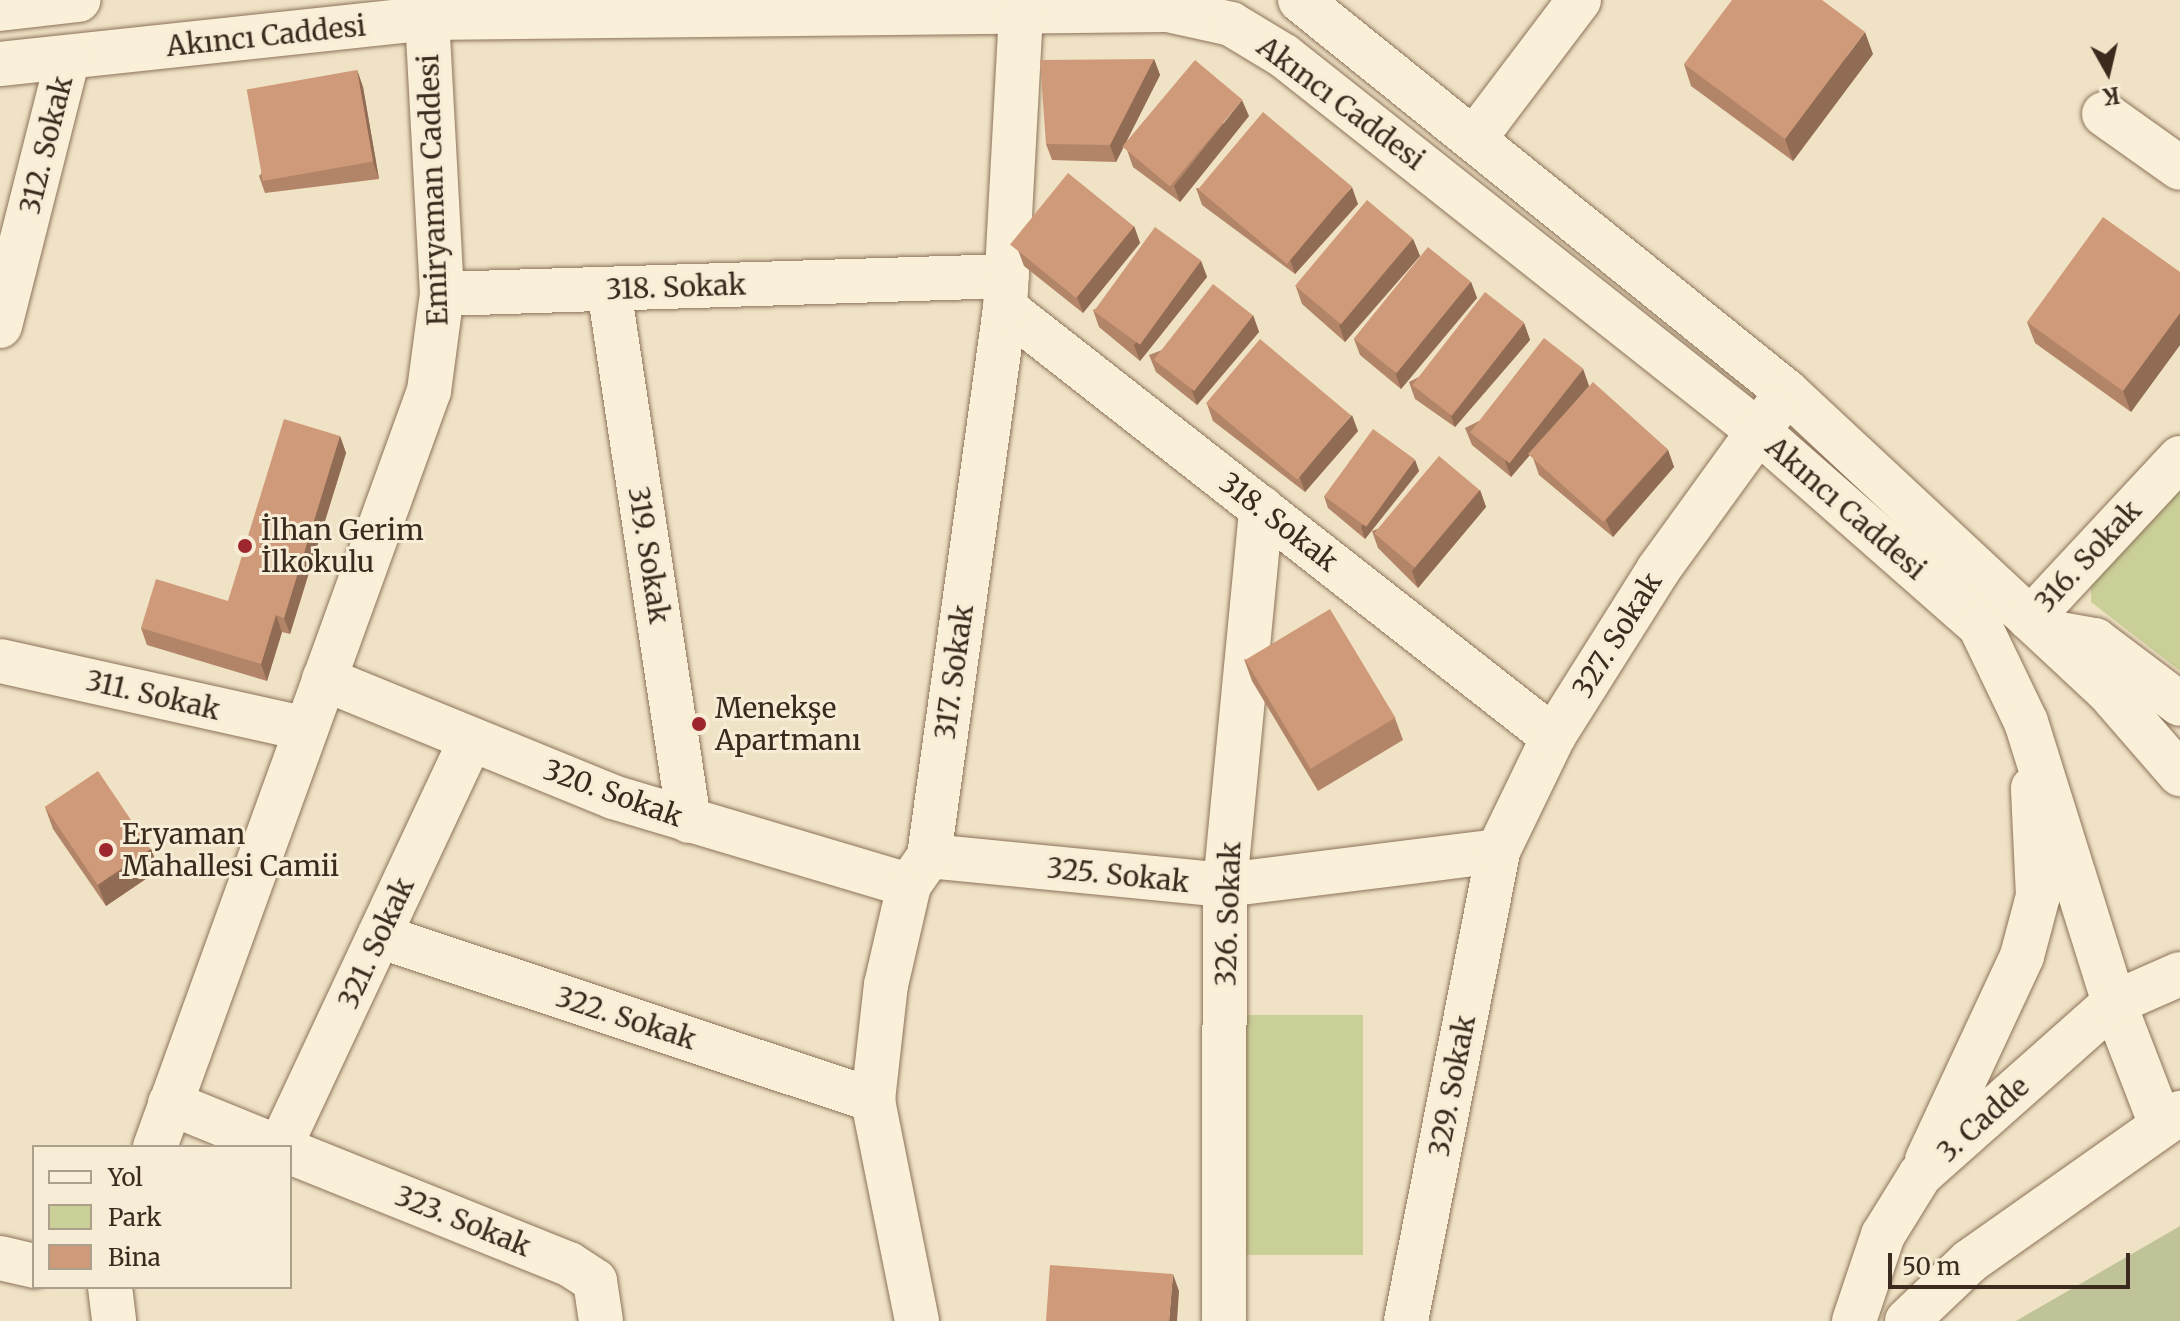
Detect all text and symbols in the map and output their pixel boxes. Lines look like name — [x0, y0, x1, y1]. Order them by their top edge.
street label: Akıncı Caddesi — [165, 9, 367, 63]
street label: Akıncı Caddesi — [1251, 29, 1431, 177]
north arrow — [2068, 32, 2148, 112]
street label: Emiryaman Caddesi — [411, 54, 455, 326]
street label: 312. Sokak — [13, 72, 79, 218]
text: K — [2101, 81, 2121, 111]
street label: 318. Sokak — [605, 268, 747, 306]
street label: Akıncı Caddesi — [1759, 430, 1933, 586]
street label: 318. Sokak — [1213, 466, 1345, 578]
street label: 319. Sokak — [622, 484, 676, 626]
street label: 316. Sokak — [2028, 493, 2148, 619]
place label: İlhan Gerim İlkokulu — [261, 513, 424, 579]
marker: İlhan Gerim İlkokulu — [236, 537, 254, 555]
street label: 327. Sokak — [1565, 566, 1669, 704]
street label: 317. Sokak — [928, 602, 980, 742]
street label: 311. Sokak — [83, 663, 223, 727]
place label: Menekşe Apartmanı — [715, 691, 861, 757]
marker: Menekşe Apartmanı — [690, 715, 708, 733]
street label: 320. Sokak — [539, 752, 687, 834]
place label: Eryaman Mahallesi Camii — [122, 817, 339, 883]
marker: Eryaman Mahallesi Camii — [97, 841, 115, 859]
street label: 326. Sokak — [1209, 841, 1247, 987]
street label: 325. Sokak — [1045, 851, 1191, 899]
street label: 321. Sokak — [331, 872, 421, 1014]
street label: 322. Sokak — [552, 980, 700, 1056]
street label: 329. Sokak — [1422, 1013, 1482, 1159]
street label: 3. Cadde — [1930, 1069, 2036, 1169]
legend — [32, 1145, 292, 1289]
text: Yol — [108, 1162, 143, 1193]
street label: 323. Sokak — [390, 1179, 536, 1263]
text: Park — [108, 1202, 161, 1233]
scale bar — [1892, 1237, 2134, 1287]
text: Bina — [108, 1242, 161, 1273]
text: 50 m — [1902, 1251, 1961, 1282]

